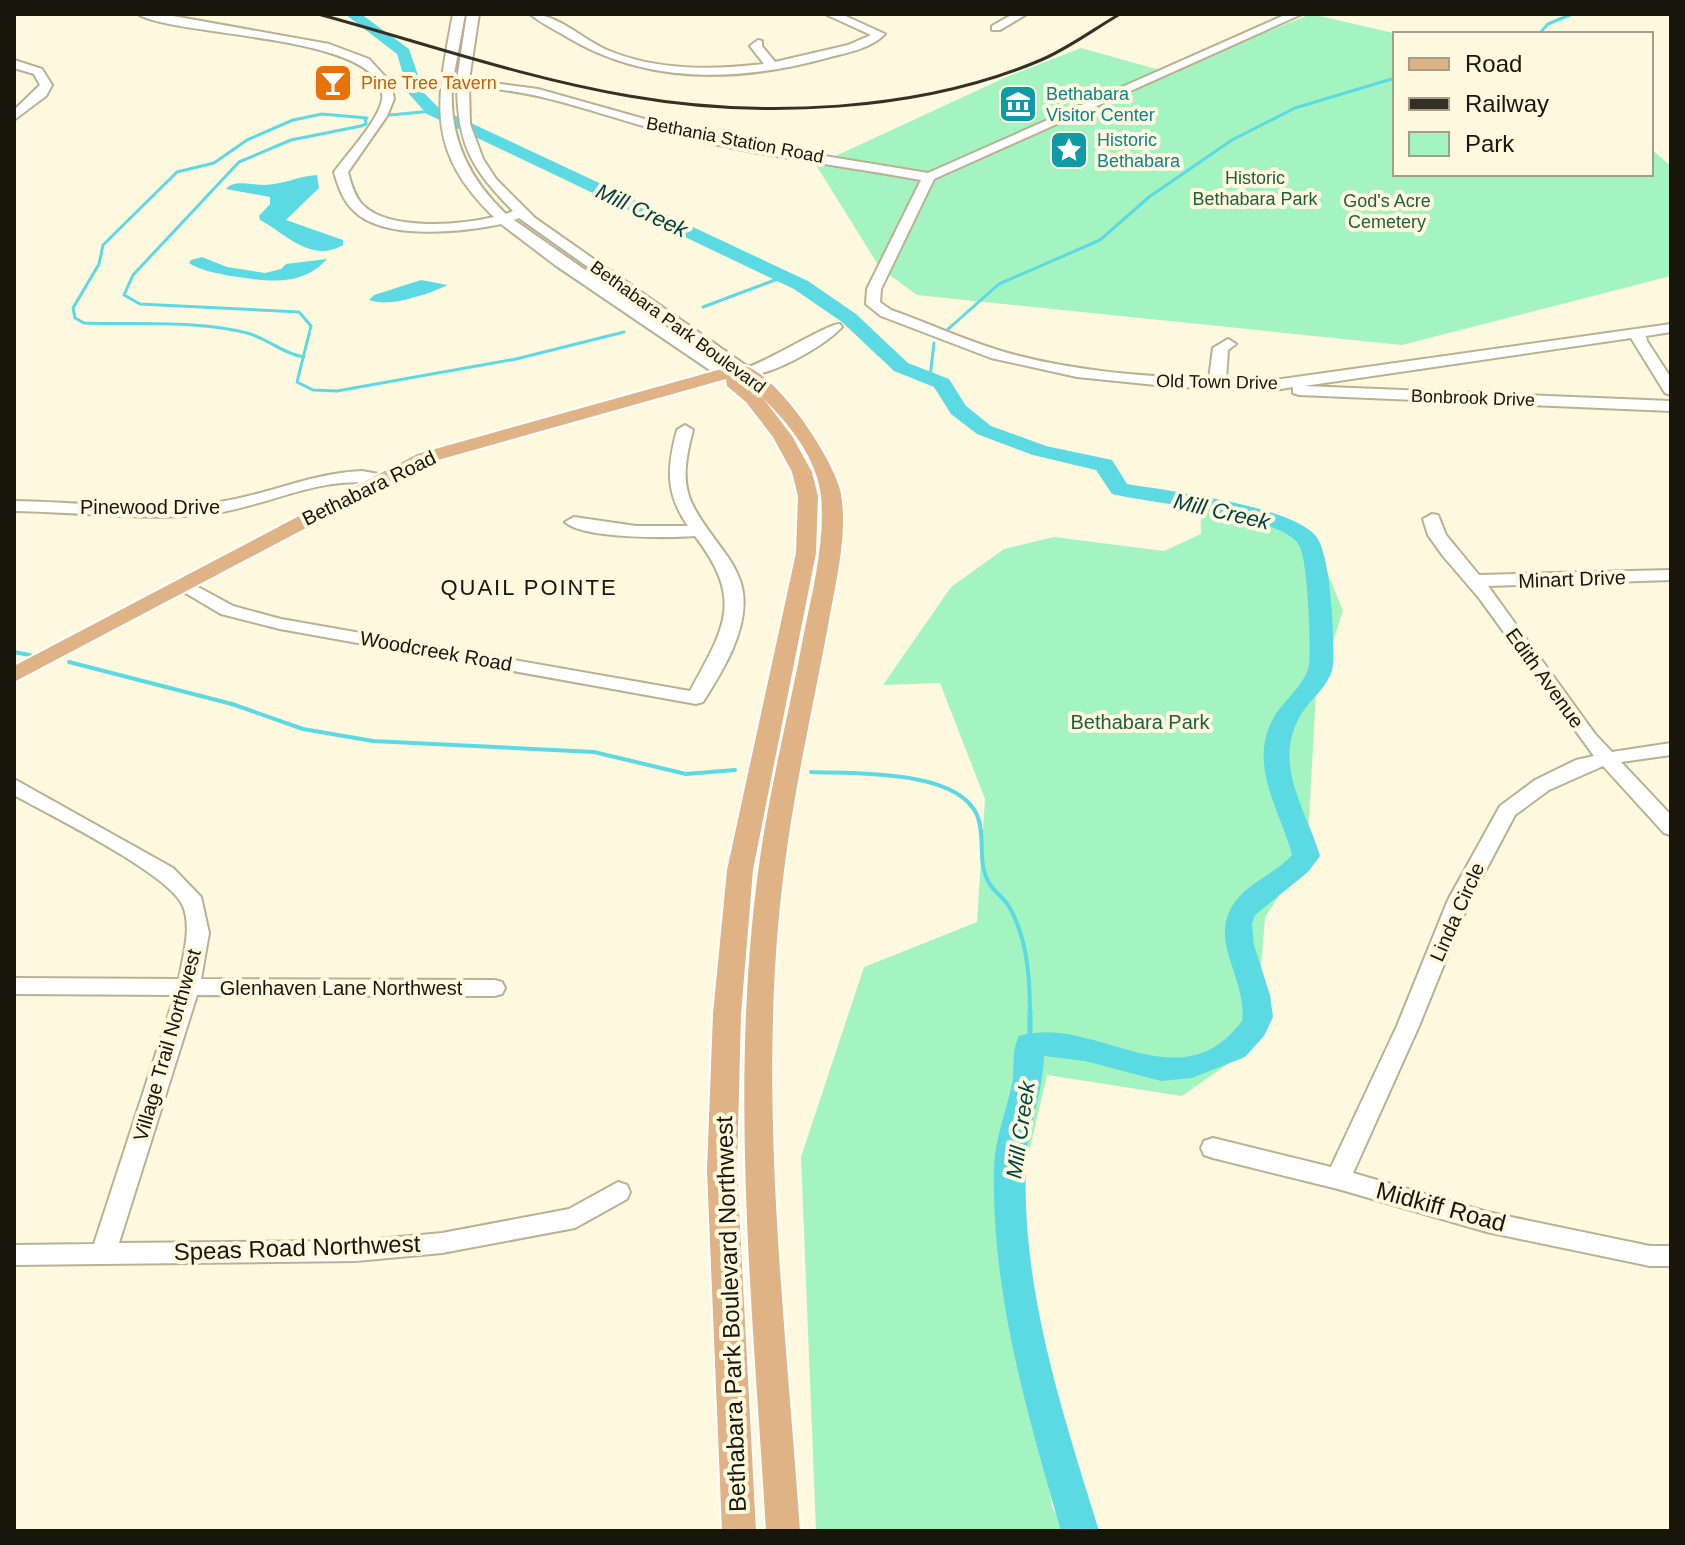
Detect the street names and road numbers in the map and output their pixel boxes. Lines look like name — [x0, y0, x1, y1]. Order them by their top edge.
street label: Bethania Station Road — [645, 113, 825, 167]
street label: Bethabara Park Boulevard — [587, 257, 769, 397]
street label: Old Town Drive — [1156, 371, 1278, 393]
street label: Bonbrook Drive — [1411, 386, 1535, 410]
street label: Bethabara Road — [299, 446, 439, 530]
street label: Pinewood Drive — [80, 496, 220, 518]
street label: Minart Drive — [1518, 566, 1626, 592]
street label: Edith Avenue — [1502, 624, 1588, 732]
street label: Woodcreek Road — [358, 627, 514, 675]
street label: Linda Circle — [1425, 859, 1489, 965]
street label: Village Trail Northwest — [129, 946, 205, 1143]
street label: Glenhaven Lane Northwest — [220, 977, 463, 999]
street label: Bethabara Park Boulevard Northwest — [710, 1115, 751, 1512]
street label: Midkiff Road — [1373, 1176, 1509, 1237]
street label: Speas Road Northwest — [173, 1230, 421, 1265]

